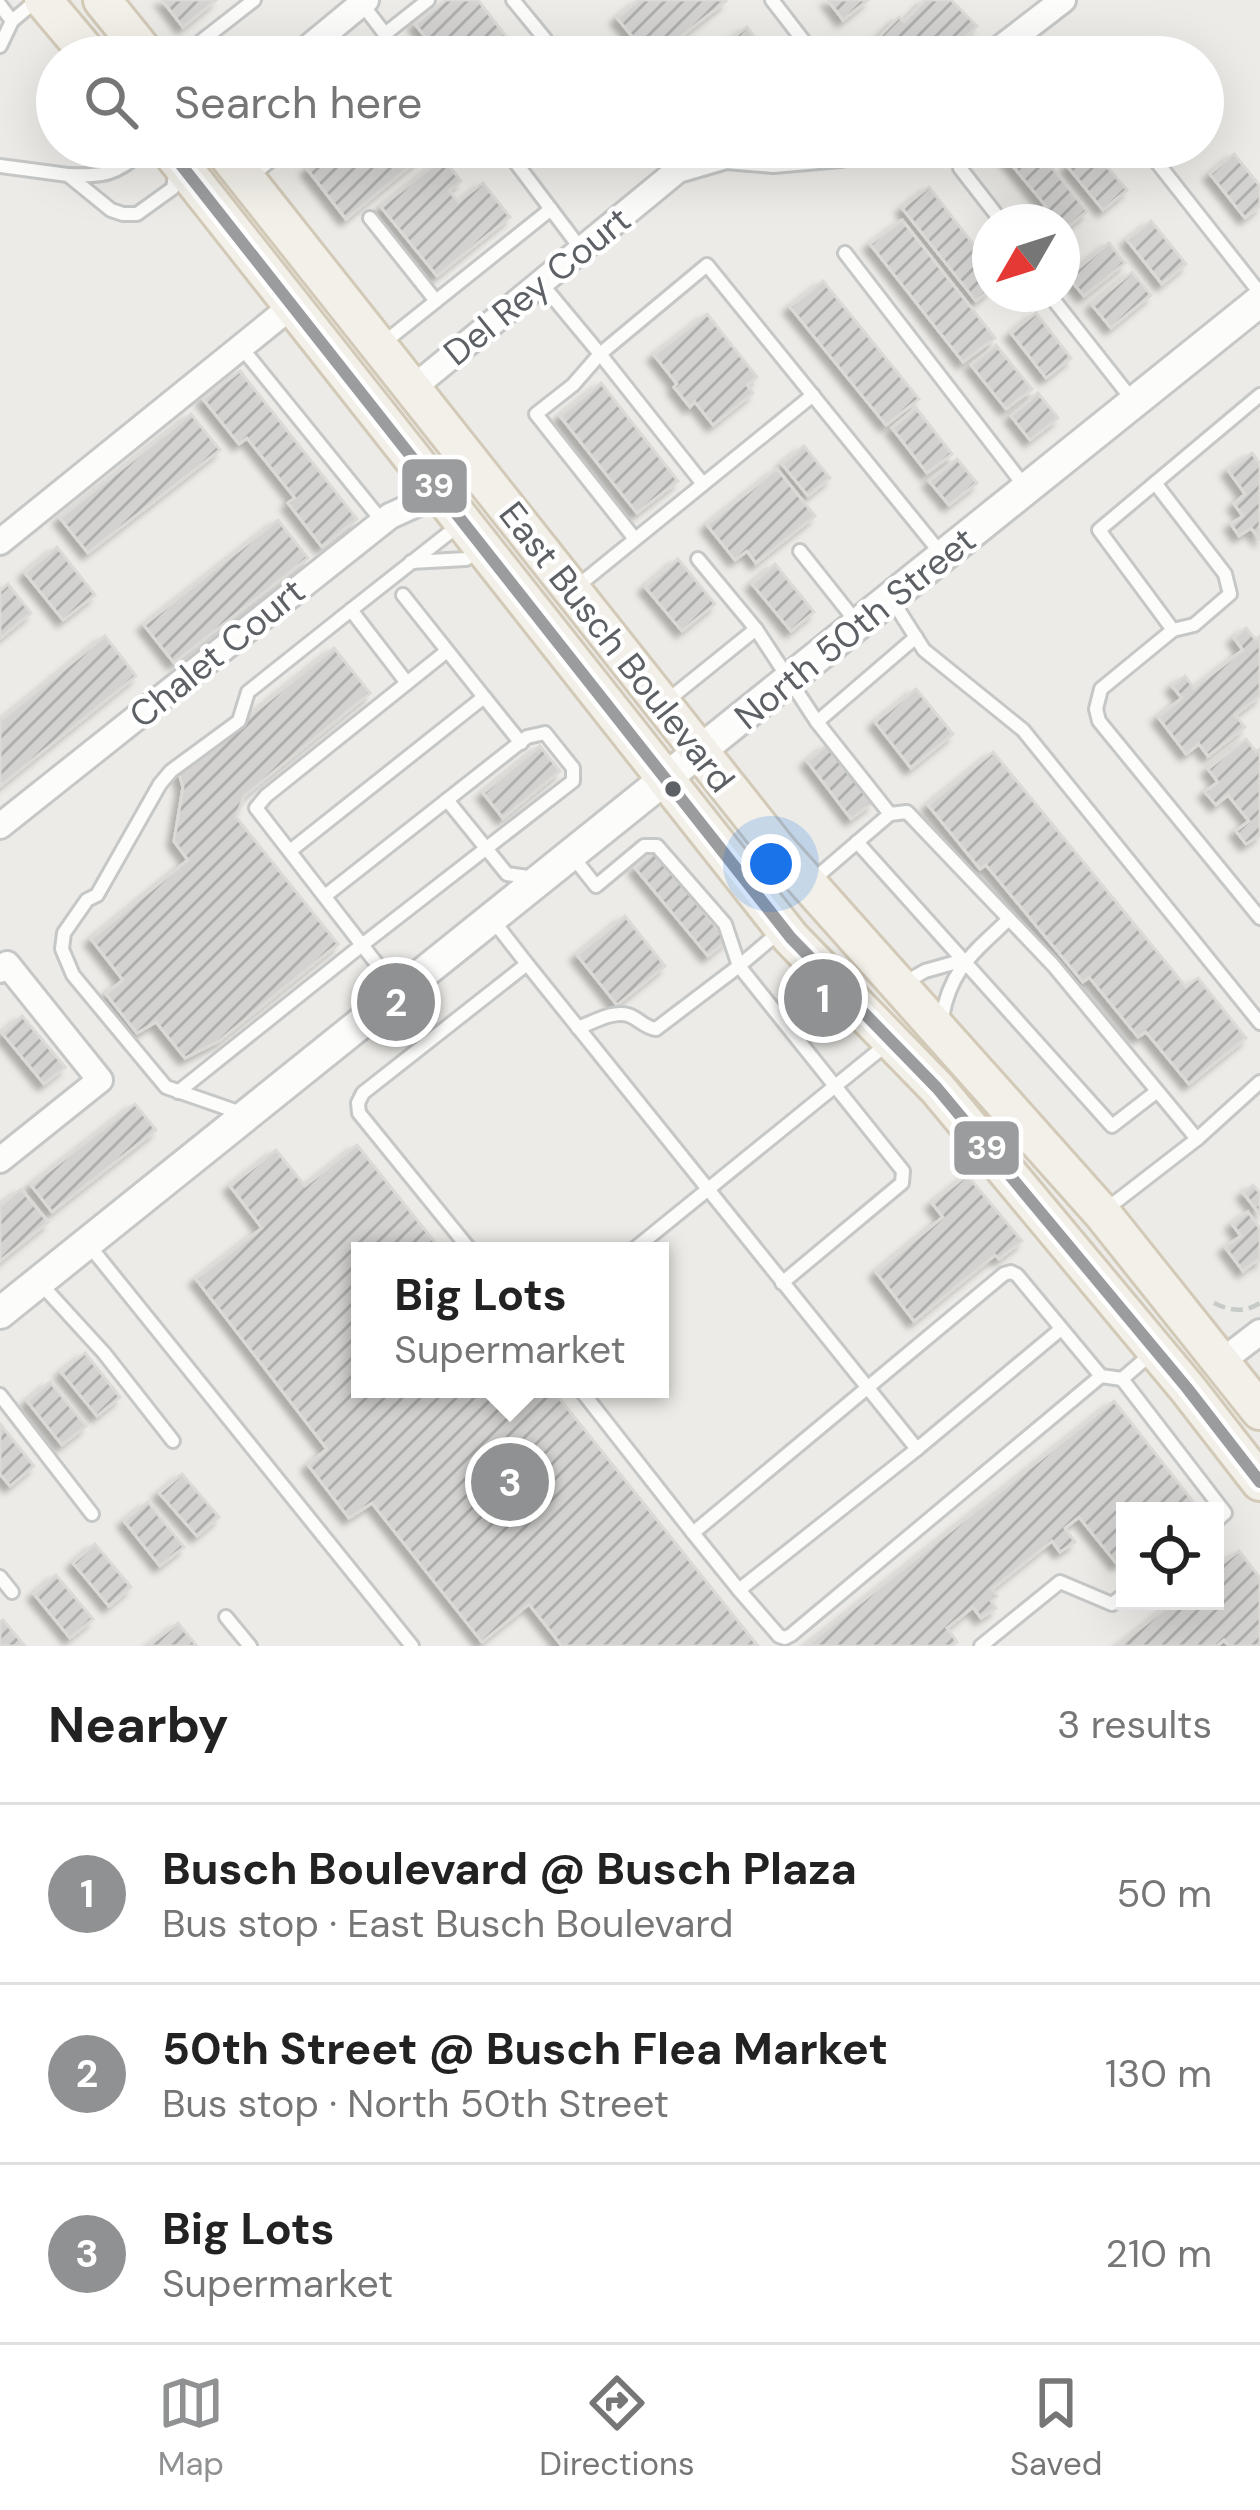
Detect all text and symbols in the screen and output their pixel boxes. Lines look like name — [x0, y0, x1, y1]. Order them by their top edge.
search box — [36, 36, 1224, 168]
icon: search — [78, 69, 144, 135]
text: Search here — [174, 73, 422, 132]
street label: Del Rey Court — [434, 196, 640, 376]
north arrow — [972, 204, 1080, 312]
line badge: 39 — [400, 457, 469, 515]
text: 39 — [414, 464, 454, 507]
street label: East Busch Boulevard — [489, 492, 745, 802]
street label: North 50th Street — [725, 516, 985, 740]
street label: Chalet Court — [119, 568, 315, 738]
unlabelled marker — [662, 778, 684, 800]
your location — [741, 834, 801, 894]
pin: 1 — [784, 953, 862, 1043]
pin: 2 — [357, 957, 435, 1047]
line badge: 39 — [952, 1119, 1021, 1177]
text: 39 — [967, 1126, 1007, 1169]
popup — [351, 1242, 669, 1398]
text: Big Lots — [394, 1265, 567, 1324]
text: Supermarket — [394, 1324, 626, 1375]
pin: 3 — [471, 1437, 549, 1527]
map controls — [1116, 1502, 1224, 1610]
button: locate — [1116, 1502, 1224, 1610]
text: Nearby — [48, 1691, 229, 1758]
text: 3 results — [1057, 1699, 1212, 1750]
text: Busch Boulevard @ Busch Plaza — [162, 1839, 857, 1898]
text: 1 — [80, 1868, 94, 1919]
text: 50 m — [1116, 1868, 1212, 1919]
text: Bus stop · East Busch Boulevard — [162, 1898, 733, 1949]
text: 50th Street @ Busch Flea Market — [162, 2019, 888, 2078]
text: 2 — [76, 2048, 98, 2099]
text: 130 m — [1105, 2048, 1212, 2099]
text: Bus stop · North 50th Street — [162, 2078, 669, 2129]
text: Big Lots — [162, 2199, 335, 2258]
text: 3 — [75, 2228, 99, 2279]
text: 210 m — [1106, 2228, 1212, 2279]
text: Supermarket — [162, 2258, 393, 2309]
tab: Map — [158, 2370, 224, 2485]
tab: Directions — [539, 2370, 695, 2485]
tab: Saved — [1010, 2370, 1102, 2485]

